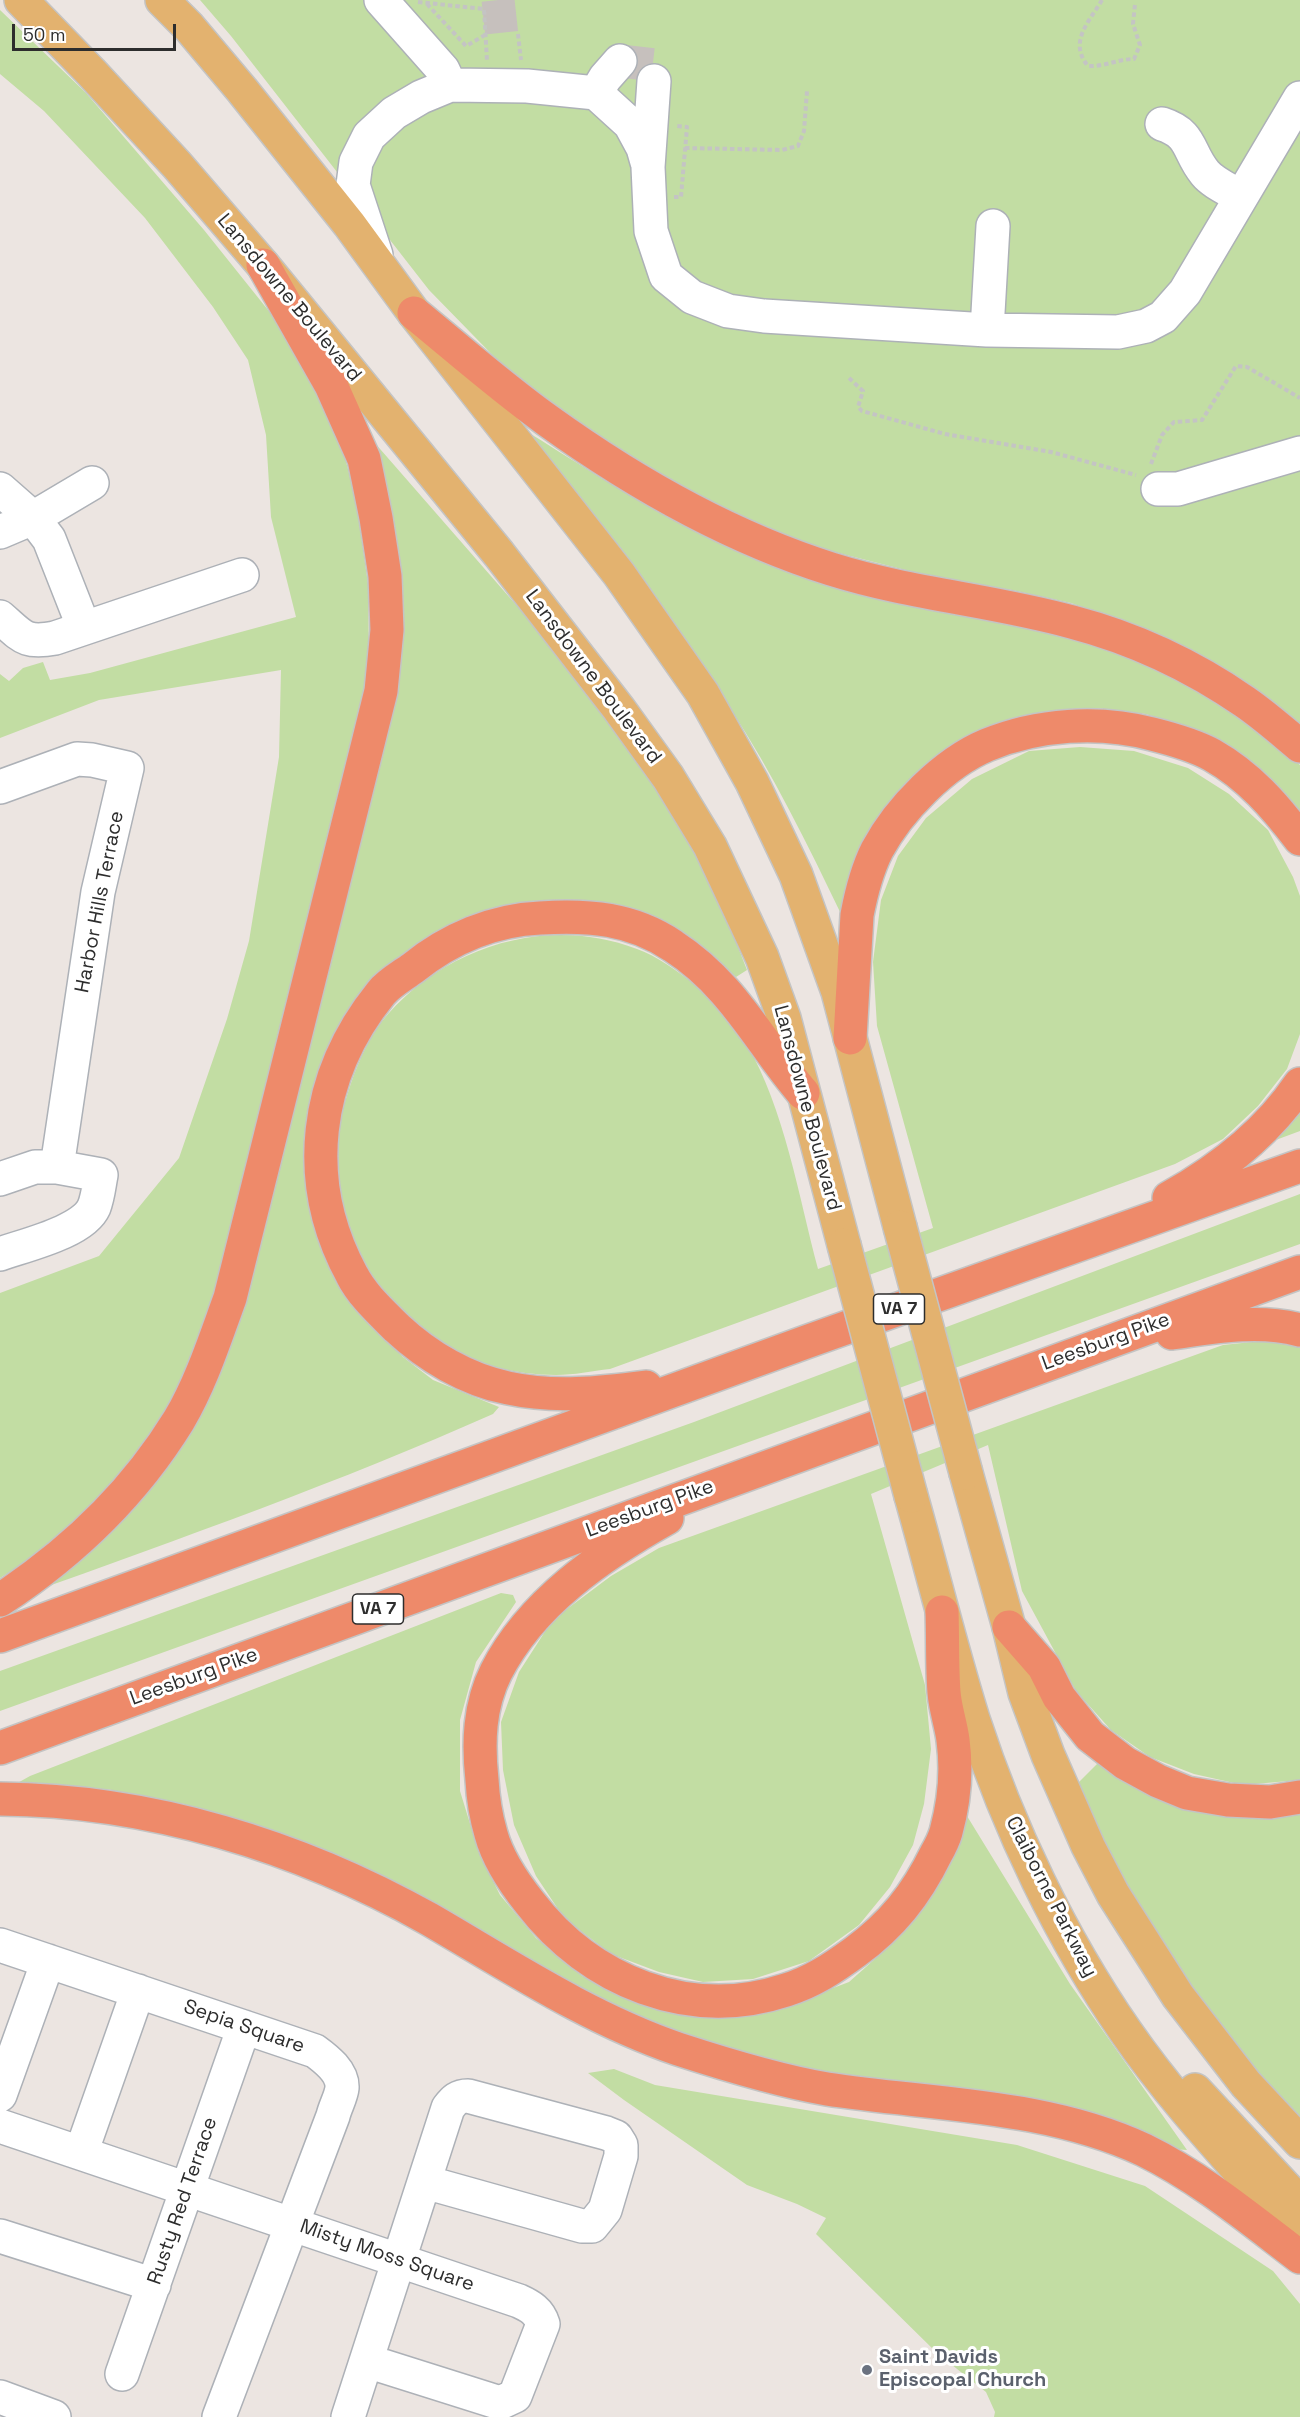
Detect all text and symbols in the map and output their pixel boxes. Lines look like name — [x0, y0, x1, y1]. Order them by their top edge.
scale bar — [15, 12, 178, 50]
text: 50 m — [23, 23, 65, 46]
street label: Lansdowne Boulevard — [212, 209, 366, 387]
street label: Lansdowne Boulevard — [520, 585, 666, 769]
street label: Harbor Hills Terrace — [71, 809, 129, 995]
street label: Lansdowne Boulevard — [768, 1003, 846, 1213]
road number: VA 7 — [874, 1294, 924, 1324]
street label: Leesburg Pike — [1039, 1308, 1173, 1376]
street label: Leesburg Pike — [583, 1475, 717, 1543]
road number: VA 7 — [352, 1594, 404, 1624]
street label: Leesburg Pike — [127, 1643, 261, 1711]
street label: Claiborne Parkway — [1000, 1813, 1102, 1981]
street label: Sepia Square — [180, 1995, 308, 2059]
street label: Rusty Red Terrace — [143, 2114, 223, 2288]
street label: Misty Moss Square — [297, 2215, 477, 2297]
place label: Saint Davids Episcopal Church — [879, 2346, 1046, 2393]
marker: Saint Davids Episcopal Church — [860, 2363, 874, 2377]

